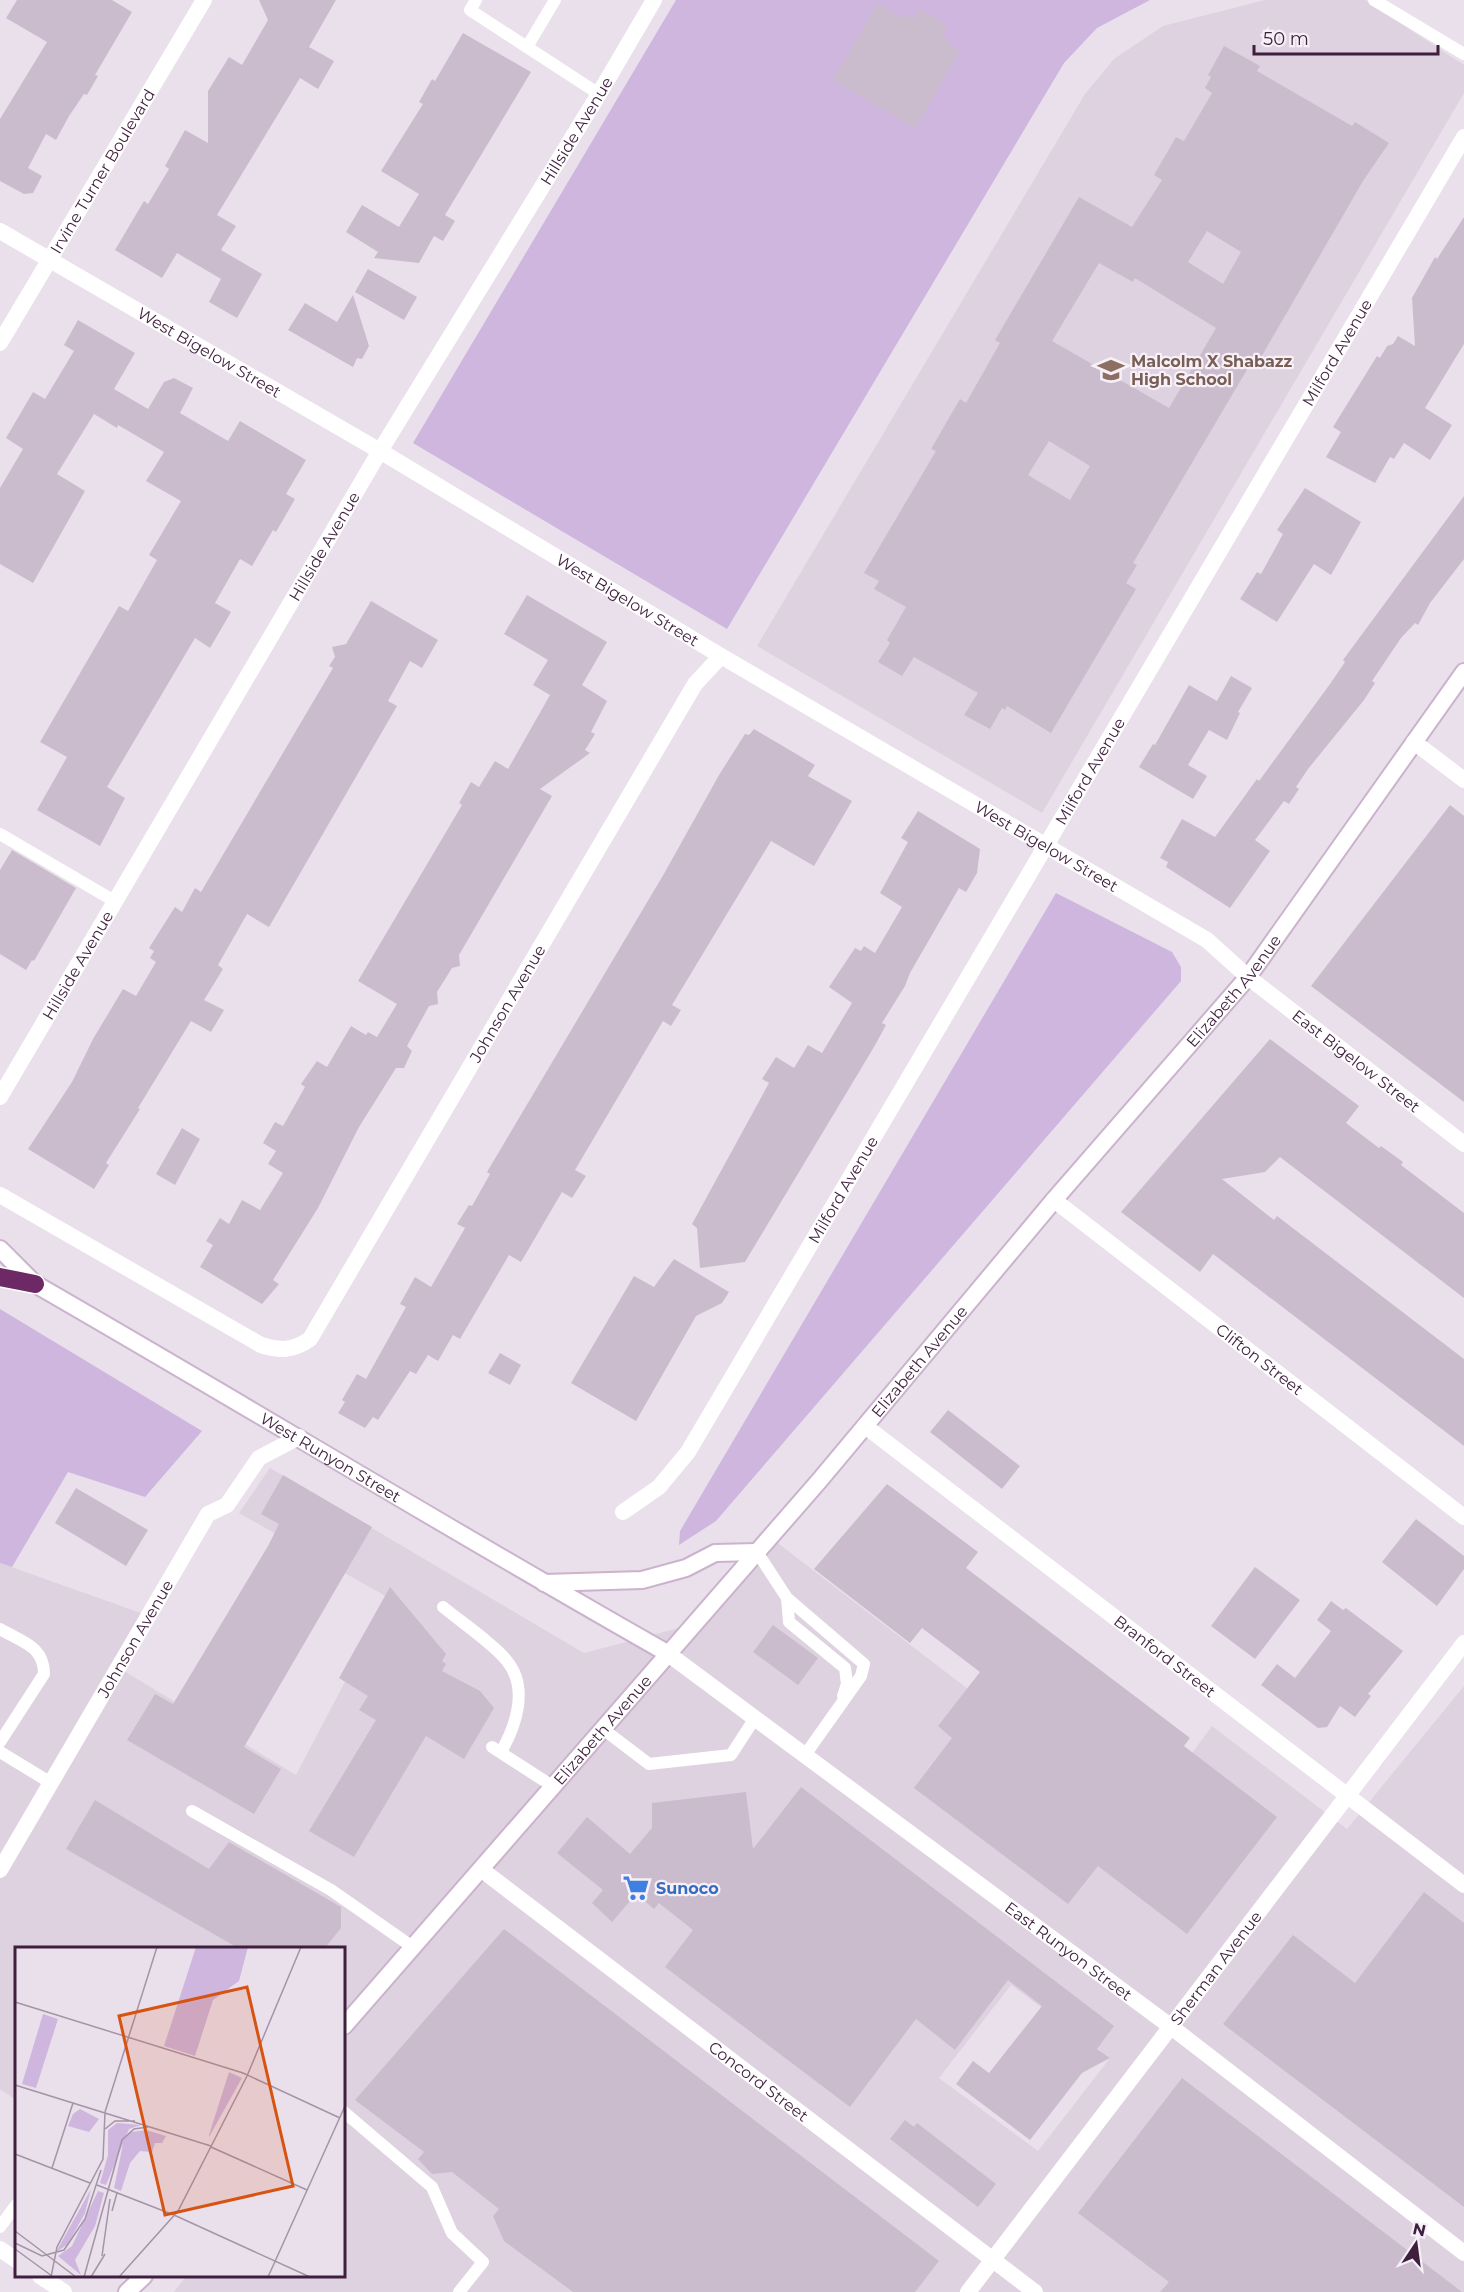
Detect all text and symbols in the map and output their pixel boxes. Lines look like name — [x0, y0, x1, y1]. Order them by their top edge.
scale bar — [1254, 18, 1438, 56]
text: 50 m — [1263, 28, 1309, 50]
street label: Hillside Avenue — [536, 73, 616, 188]
street label: Irvine Turner Boulevard — [46, 85, 158, 257]
street label: Milford Avenue — [1298, 296, 1376, 409]
street label: West Bigelow Street — [134, 303, 285, 402]
place label: Malcolm X Shabazz High School — [1131, 352, 1292, 389]
school or university icon: Malcolm X Shabazz High School — [1096, 355, 1126, 385]
street label: Hillside Avenue — [285, 488, 363, 604]
street label: West Bigelow Street — [553, 550, 703, 650]
street label: Milford Avenue — [1051, 714, 1129, 828]
street label: West Bigelow Street — [971, 797, 1122, 896]
street label: Hillside Avenue — [38, 907, 117, 1023]
street label: Elizabeth Avenue — [1182, 931, 1285, 1051]
street label: Johnson Avenue — [465, 941, 549, 1066]
street label: East Bigelow Street — [1289, 1005, 1424, 1116]
street label: Milford Avenue — [804, 1133, 882, 1246]
street label: Elizabeth Avenue — [867, 1302, 971, 1421]
street label: Clifton Street — [1212, 1319, 1307, 1399]
street label: West Runyon Street — [257, 1408, 405, 1506]
street label: Johnson Avenue — [93, 1576, 177, 1702]
street label: Branford Street — [1110, 1611, 1220, 1701]
street label: Elizabeth Avenue — [549, 1671, 655, 1789]
supermarket icon: Sunoco — [621, 1873, 651, 1903]
place label: Sunoco — [656, 1879, 719, 1898]
street label: East Runyon Street — [1001, 1898, 1136, 2004]
street label: Sherman Avenue — [1166, 1907, 1265, 2029]
inset map — [15, 1947, 345, 2277]
street label: Concord Street — [705, 2037, 813, 2126]
north arrow — [1386, 2214, 1446, 2274]
text: N — [1411, 2219, 1428, 2241]

